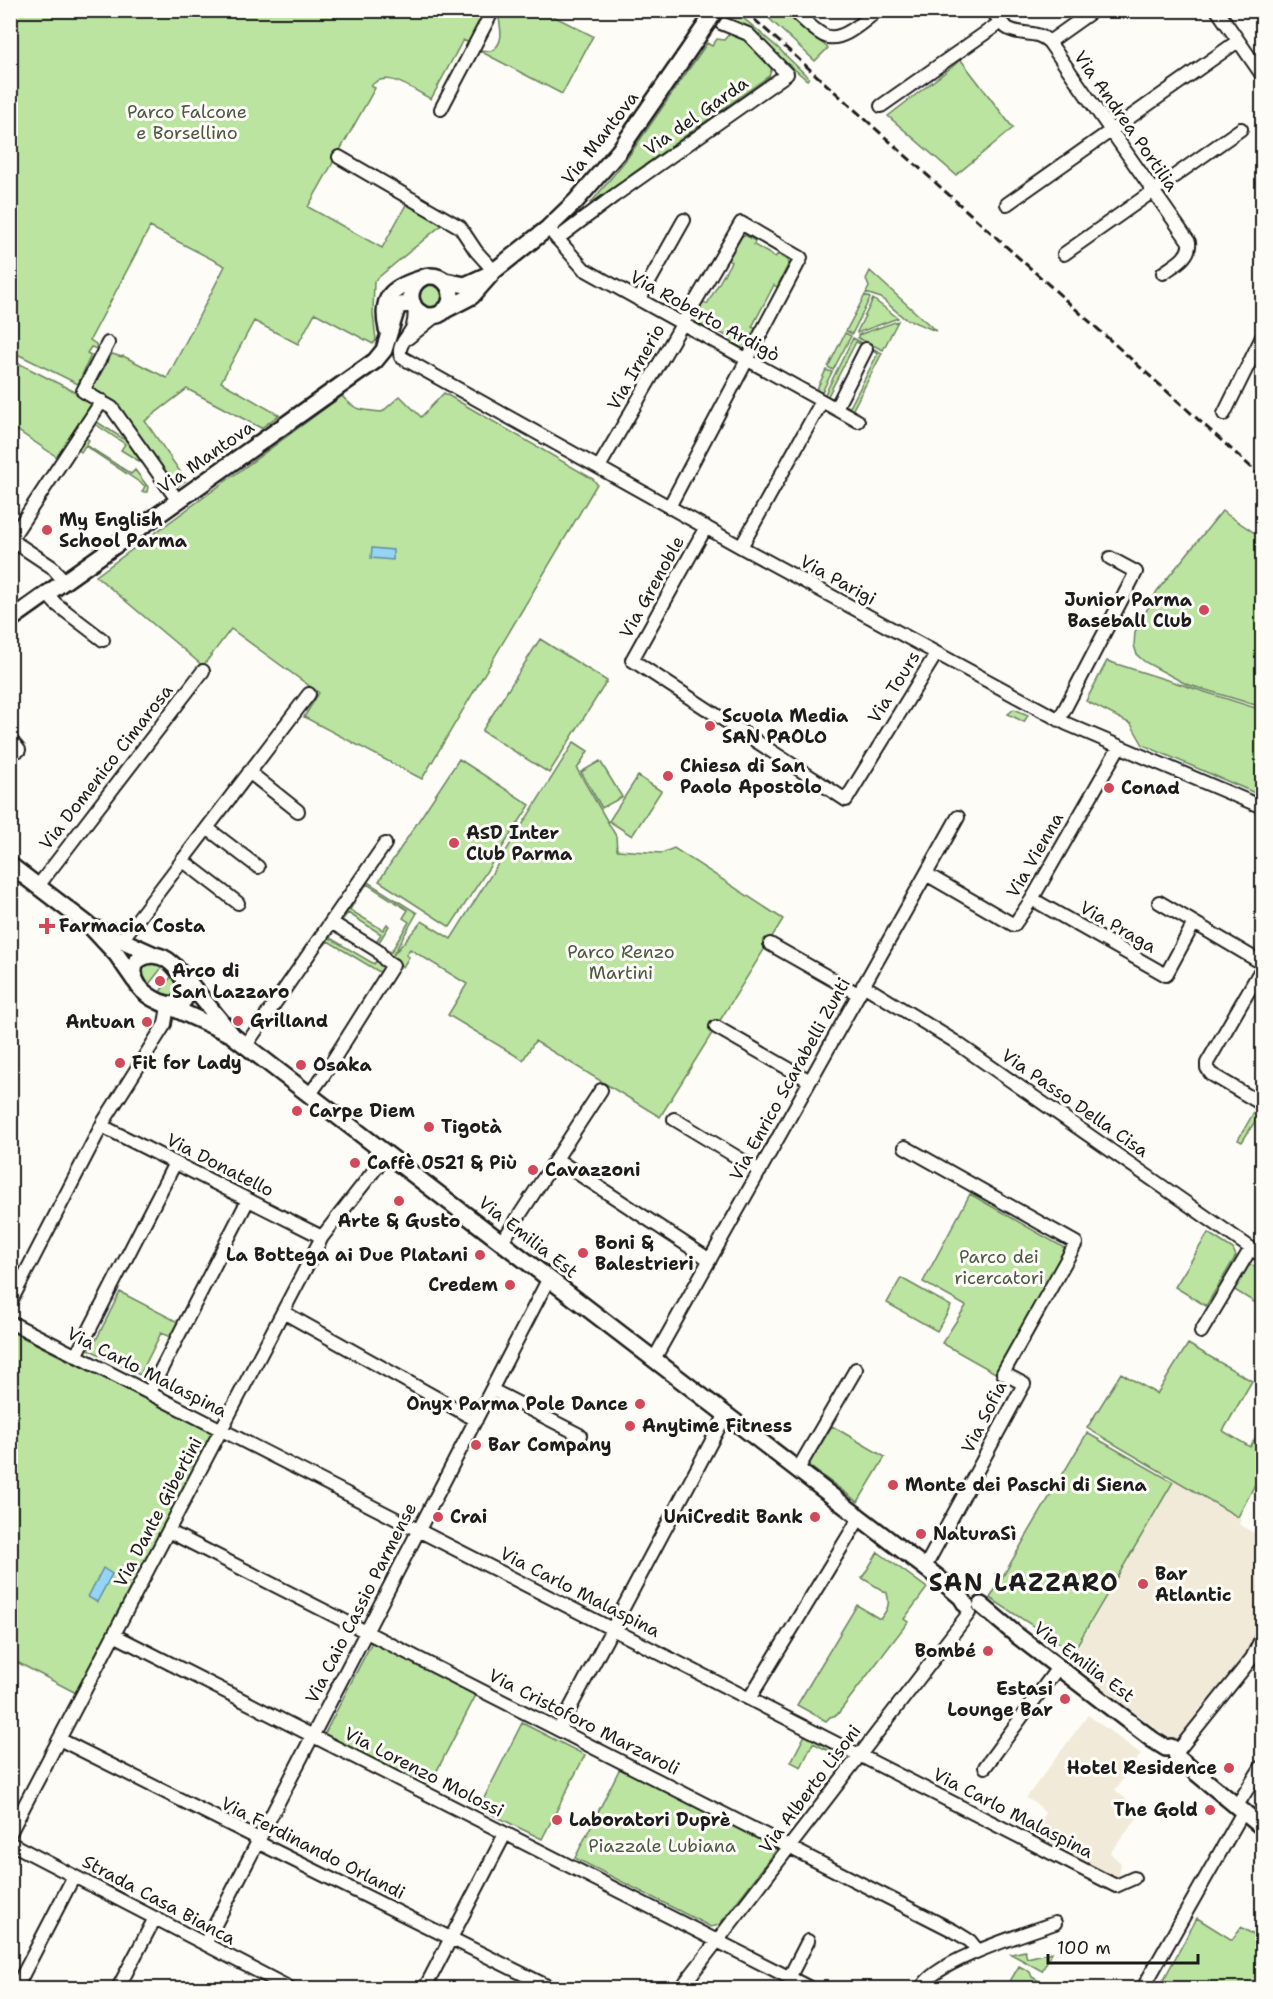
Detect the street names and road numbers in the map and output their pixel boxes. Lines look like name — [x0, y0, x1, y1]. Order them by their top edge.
street label: Via Andrea Portilia — [1068, 46, 1184, 196]
street label: Via del Garda — [639, 71, 753, 161]
street label: Via Mantova — [556, 86, 644, 190]
street label: Via Roberto Ardigò — [626, 265, 784, 367]
street label: Via Irnerio — [602, 319, 670, 415]
street label: Via Mantova — [153, 415, 259, 499]
street label: Via Grenoble — [614, 532, 690, 642]
street label: Via Parigi — [796, 549, 880, 611]
street label: Via Tours — [862, 646, 926, 728]
street label: Via Domenico Cimarosa — [34, 679, 178, 855]
street label: Via Vienna — [1001, 808, 1069, 902]
street label: Via Praga — [1075, 895, 1161, 959]
street label: Via Enrico Scarabelli Zunti — [724, 973, 856, 1185]
street label: Via Passo Della Cisa — [997, 1043, 1153, 1163]
street label: Via Donatello — [162, 1128, 278, 1202]
street label: Via Emilia Est — [473, 1190, 583, 1284]
street label: Via Carlo Malaspina — [63, 1321, 231, 1423]
street label: Via Sofia — [956, 1377, 1012, 1457]
street label: Via Dante Gibertini — [108, 1433, 208, 1591]
street label: Via Caio Cassio Parmense — [300, 1498, 422, 1708]
street label: Via Carlo Malaspina — [496, 1541, 664, 1643]
street label: Via Emilia Est — [1029, 1616, 1139, 1708]
street label: Via Cristoforo Marzaroli — [484, 1663, 684, 1781]
street label: Via Alberto Lisoni — [754, 1720, 866, 1858]
street label: Via Lorenzo Molossi — [340, 1721, 508, 1823]
street label: Via Carlo Malaspina — [929, 1762, 1097, 1864]
street label: Via Ferdinando Orlandi — [217, 1791, 409, 1905]
street label: Strada Casa Bianca — [78, 1849, 240, 1951]

